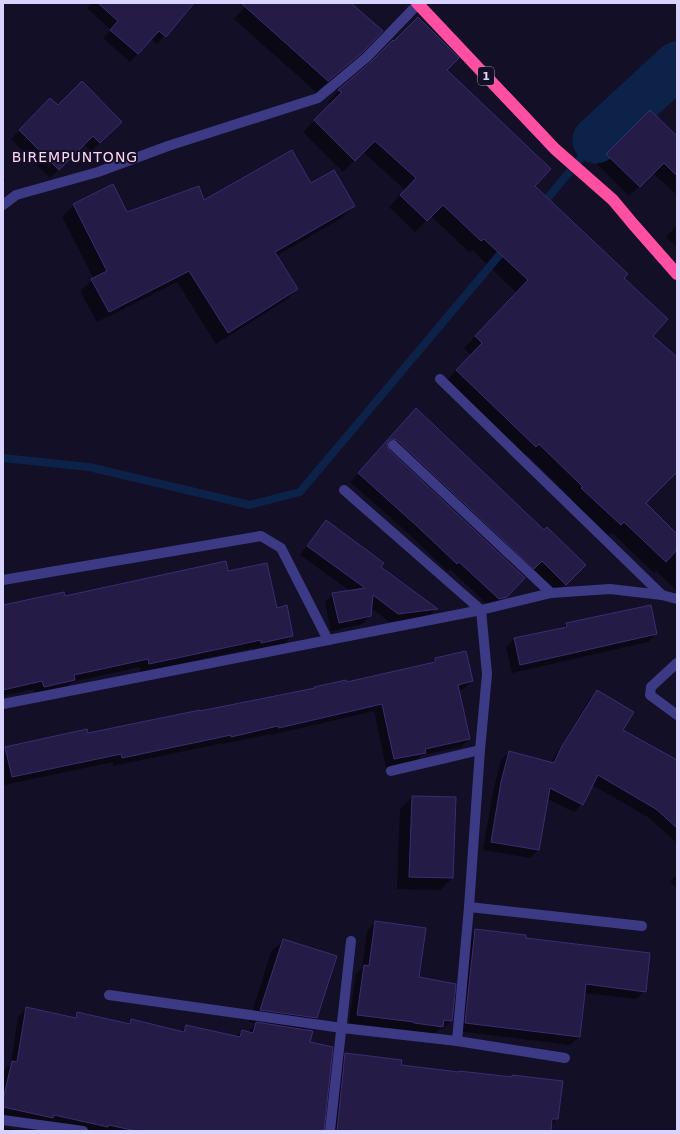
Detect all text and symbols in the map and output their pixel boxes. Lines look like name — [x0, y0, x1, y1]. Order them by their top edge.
road number: 1 — [478, 67, 494, 85]
district label: BIREMPUNTONG — [12, 149, 138, 165]

